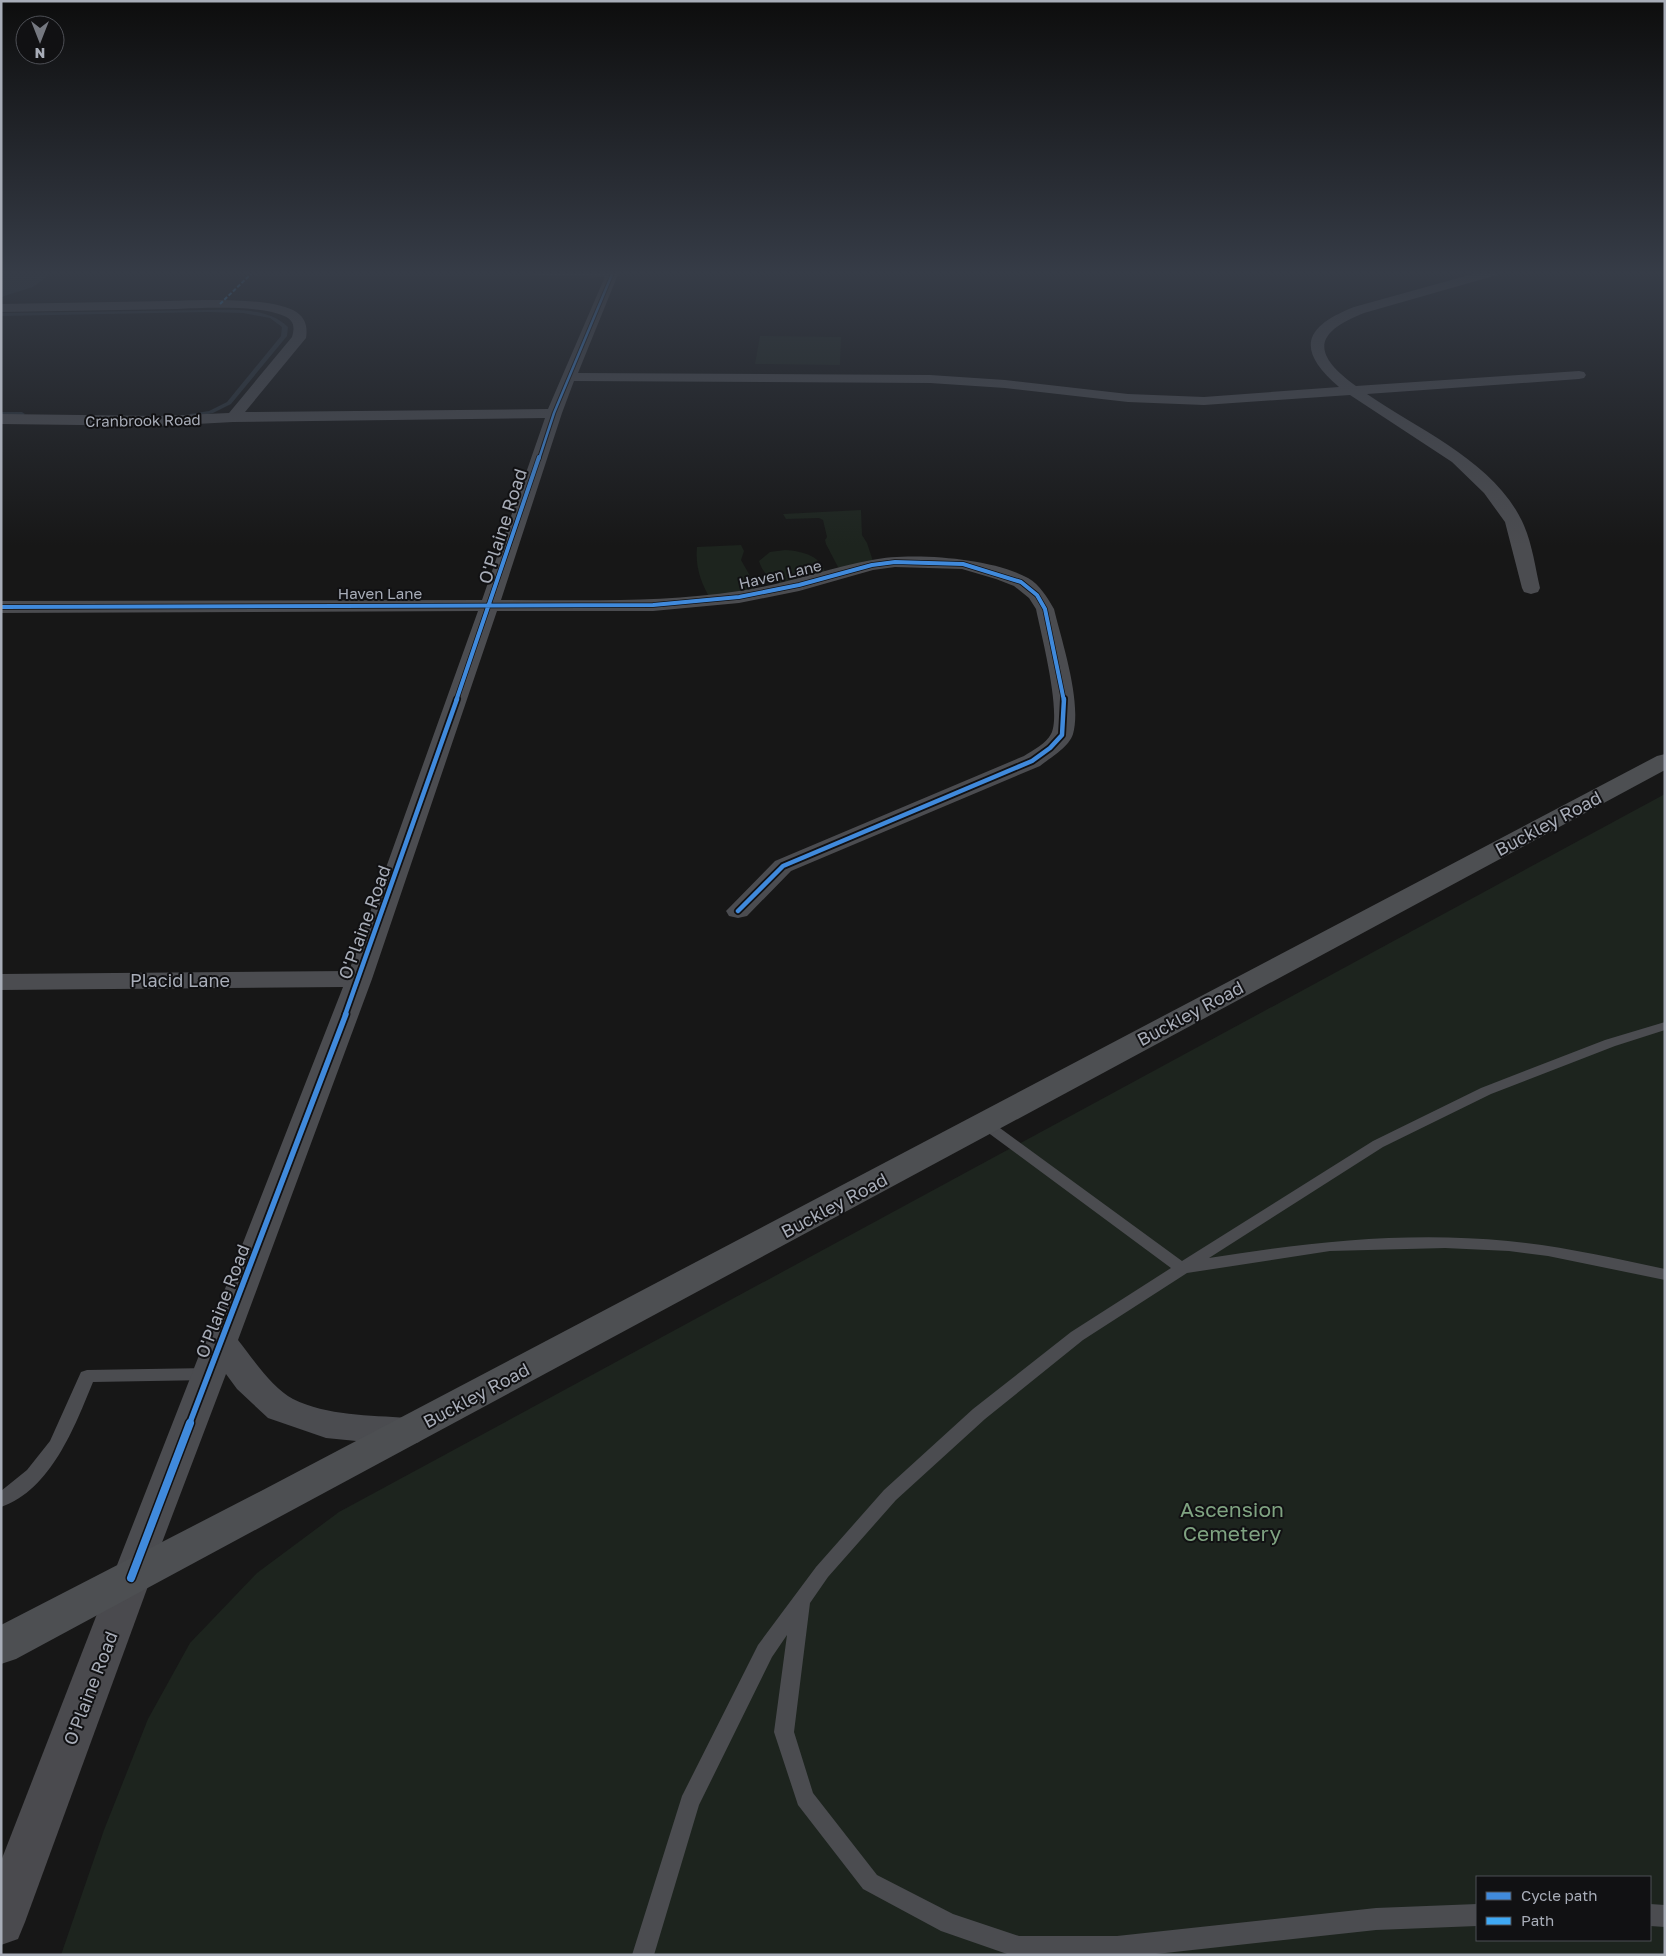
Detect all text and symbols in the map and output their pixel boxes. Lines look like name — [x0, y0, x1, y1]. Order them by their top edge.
north arrow — [15, 15, 65, 65]
text: N — [35, 45, 45, 62]
street label: Cranbrook Road — [85, 410, 201, 430]
street label: O'Plaine Road — [473, 466, 531, 586]
street label: Haven Lane — [737, 556, 823, 592]
street label: Haven Lane — [338, 584, 423, 602]
street label: Buckley Road — [1491, 786, 1605, 860]
street label: O'Plaine Road — [333, 862, 395, 982]
street label: Placid Lane — [130, 969, 230, 991]
street label: Buckley Road — [1133, 976, 1247, 1050]
street label: Buckley Road — [777, 1168, 891, 1242]
street label: O'Plaine Road — [190, 1241, 254, 1361]
street label: Buckley Road — [419, 1358, 533, 1432]
park label: Ascension Cemetery — [1180, 1496, 1284, 1546]
street label: O'Plaine Road — [58, 1628, 122, 1748]
legend — [1476, 1876, 1651, 1941]
text: Cycle path — [1521, 1886, 1597, 1904]
text: Path — [1521, 1911, 1554, 1929]

